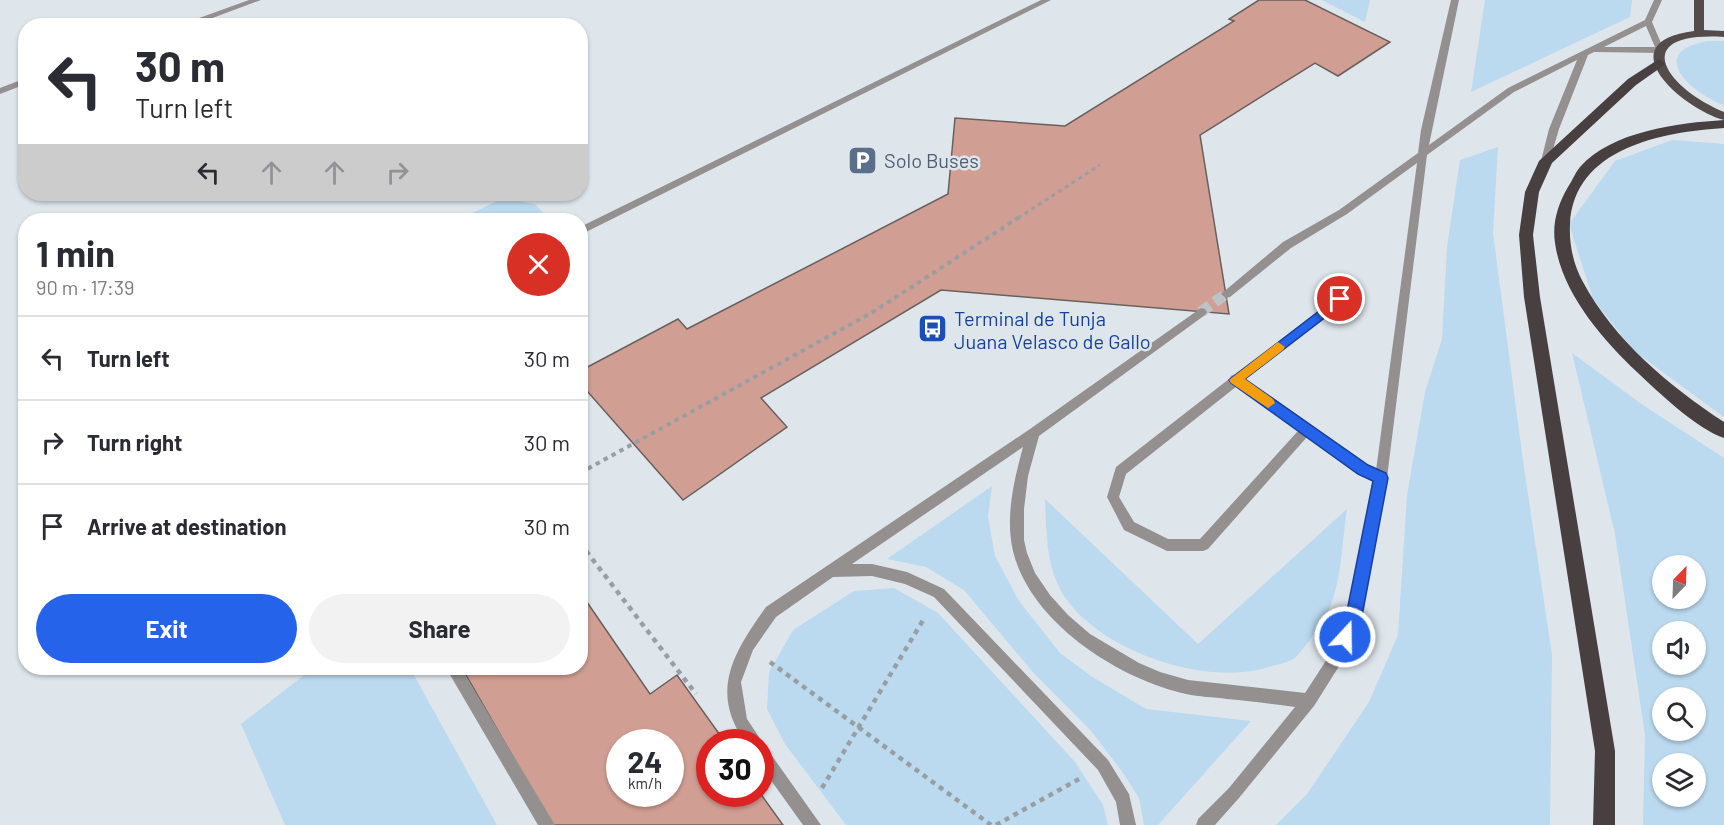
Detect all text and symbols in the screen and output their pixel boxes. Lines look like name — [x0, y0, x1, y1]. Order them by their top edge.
text: 30 m — [135, 40, 225, 90]
icon: left — [36, 42, 114, 120]
text: Turn left — [135, 91, 233, 123]
parking icon: Solo Buses — [847, 144, 879, 176]
place label: Solo Buses — [884, 148, 979, 172]
icon: left — [192, 156, 225, 189]
icon: ahead — [255, 156, 288, 189]
icon: ahead — [318, 156, 351, 189]
icon: right — [381, 156, 414, 189]
text: 1 min — [36, 231, 115, 274]
button: close — [507, 233, 570, 296]
pin — [1314, 273, 1365, 324]
text: 90 m · 17:39 — [36, 275, 134, 299]
icon: arrive — [1323, 282, 1356, 315]
place label: Terminal de Tunja Juana Velasco de Gallo — [954, 306, 1151, 353]
bus stop icon: Terminal de Tunja Juana Velasco de Gallo — [917, 313, 949, 345]
icon: left — [36, 342, 69, 375]
text: Turn left — [87, 345, 170, 371]
text: 30 m — [524, 345, 570, 371]
icon: right — [36, 426, 69, 459]
text: Turn right — [87, 429, 182, 455]
text: 30 m — [524, 429, 570, 455]
icon: arrive — [36, 510, 69, 543]
text: Arrive at destination — [87, 513, 286, 539]
text: 30 m — [524, 513, 570, 539]
north arrow — [1652, 555, 1706, 609]
map controls — [1652, 555, 1706, 807]
button: Exit — [36, 594, 297, 663]
button: Share — [309, 594, 570, 663]
position arrow — [1313, 605, 1377, 669]
button: sound — [1652, 621, 1706, 675]
button: search — [1652, 687, 1706, 741]
speed limit sign: 30 — [696, 729, 774, 807]
text: 24 — [628, 743, 662, 779]
button: layers — [1652, 753, 1706, 807]
text: km/h — [628, 774, 662, 792]

